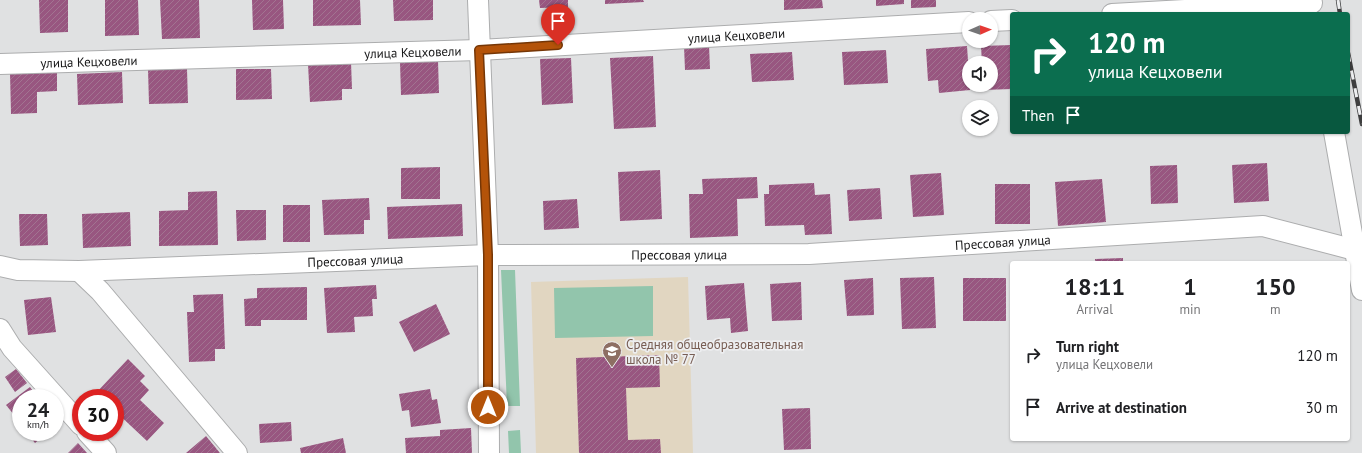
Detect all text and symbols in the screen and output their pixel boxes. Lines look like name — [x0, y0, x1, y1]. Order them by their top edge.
pin — [541, 4, 575, 45]
icon: arrive — [547, 10, 569, 32]
north arrow — [962, 12, 998, 48]
map controls — [962, 12, 998, 136]
street label: улица Кецховели — [687, 24, 785, 47]
text: 120 m — [1088, 24, 1165, 61]
icon: right — [1022, 28, 1074, 80]
street label: улица Кецховели — [364, 42, 462, 62]
street label: улица Кецховели — [40, 51, 138, 71]
button: sound — [962, 56, 998, 92]
text: улица Кецховели — [1088, 60, 1223, 83]
button: layers — [962, 100, 998, 136]
icon: arrive — [1062, 104, 1084, 126]
text: Then — [1022, 106, 1054, 125]
street label: Прессовая улица — [954, 231, 1051, 253]
street label: Прессовая улица — [631, 246, 727, 263]
street label: Прессовая улица — [307, 250, 404, 271]
text: 18:11 — [1064, 271, 1125, 302]
text: 1 — [1183, 271, 1197, 302]
text: 150 — [1255, 271, 1296, 302]
text: Arrival — [1077, 301, 1113, 318]
text: min — [1179, 301, 1201, 318]
text: m — [1270, 301, 1281, 318]
place label: Средняя общеобразовательная школа № 77 — [626, 336, 803, 368]
text: Turn right — [1056, 337, 1119, 356]
school or university icon: Средняя общеобразовательная школа № 77 — [601, 340, 623, 368]
icon: right — [1022, 344, 1044, 366]
text: 120 m — [1297, 346, 1338, 365]
text: улица Кецховели — [1056, 356, 1153, 373]
position arrow — [467, 386, 509, 428]
speed limit sign: 30 — [72, 389, 124, 441]
icon: arrive — [1022, 396, 1044, 418]
text: 24 — [27, 397, 49, 423]
text: Arrive at destination — [1056, 398, 1187, 417]
text: 30 m — [1305, 398, 1338, 417]
text: km/h — [27, 418, 49, 431]

